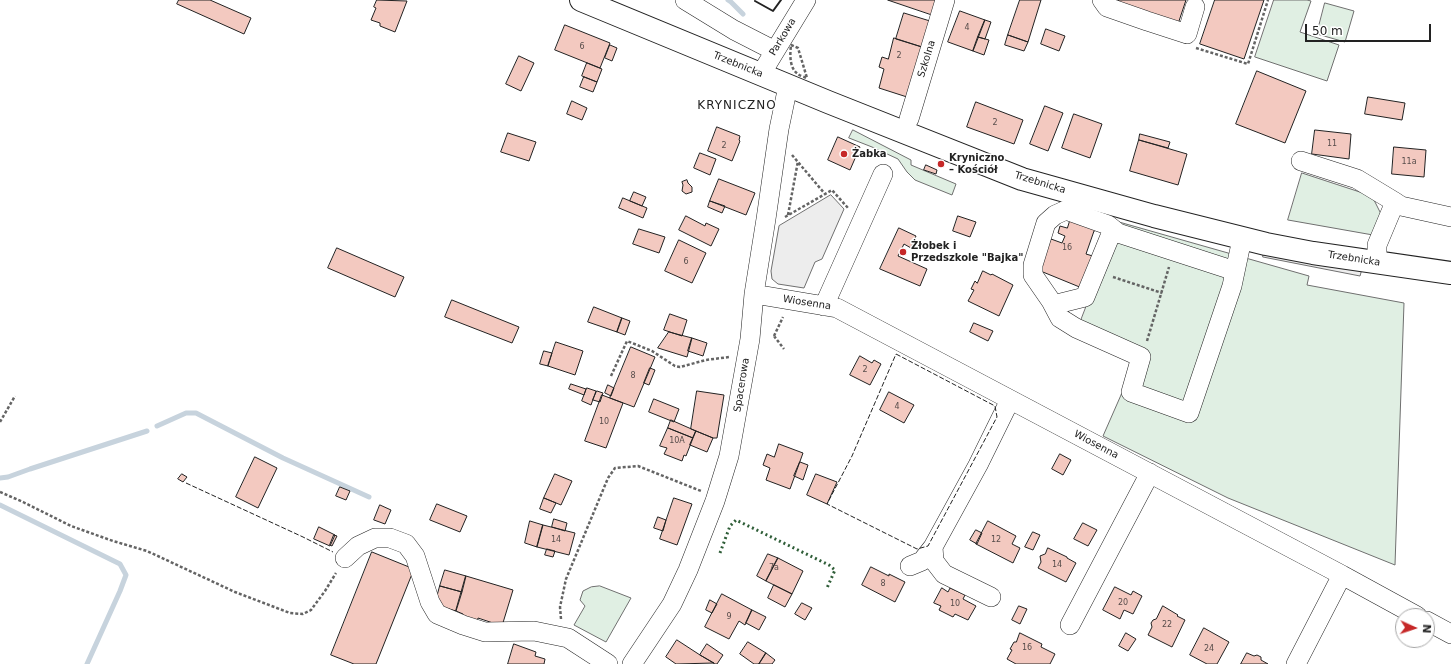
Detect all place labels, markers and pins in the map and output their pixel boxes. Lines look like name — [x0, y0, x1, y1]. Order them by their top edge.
place label: Żabka — [852, 148, 887, 160]
marker: Żabka — [839, 149, 849, 159]
place label: Kryniczno – Kościół — [949, 152, 1004, 176]
marker: Kryniczno – Kościół — [936, 159, 946, 169]
place label: Żłobek i Przedszkole "Bajka" — [911, 240, 1023, 264]
marker: Żłobek i Przedszkole "Bajka" — [898, 247, 908, 257]

